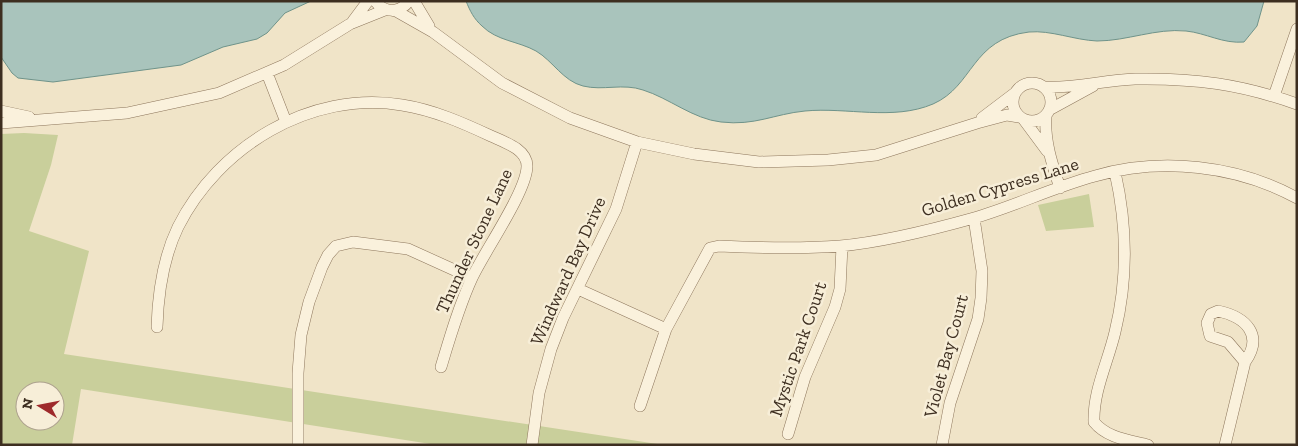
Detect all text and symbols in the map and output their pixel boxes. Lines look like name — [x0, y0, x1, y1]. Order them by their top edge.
street label: Golden Cypress Lane — [919, 153, 1081, 221]
street label: Thunder Stone Lane — [431, 165, 517, 317]
street label: Windward Bay Drive — [525, 193, 611, 349]
street label: Mystic Park Court — [765, 278, 831, 419]
street label: Violet Bay Court — [919, 292, 973, 421]
north arrow — [15, 381, 65, 431]
text: N — [18, 397, 37, 411]

